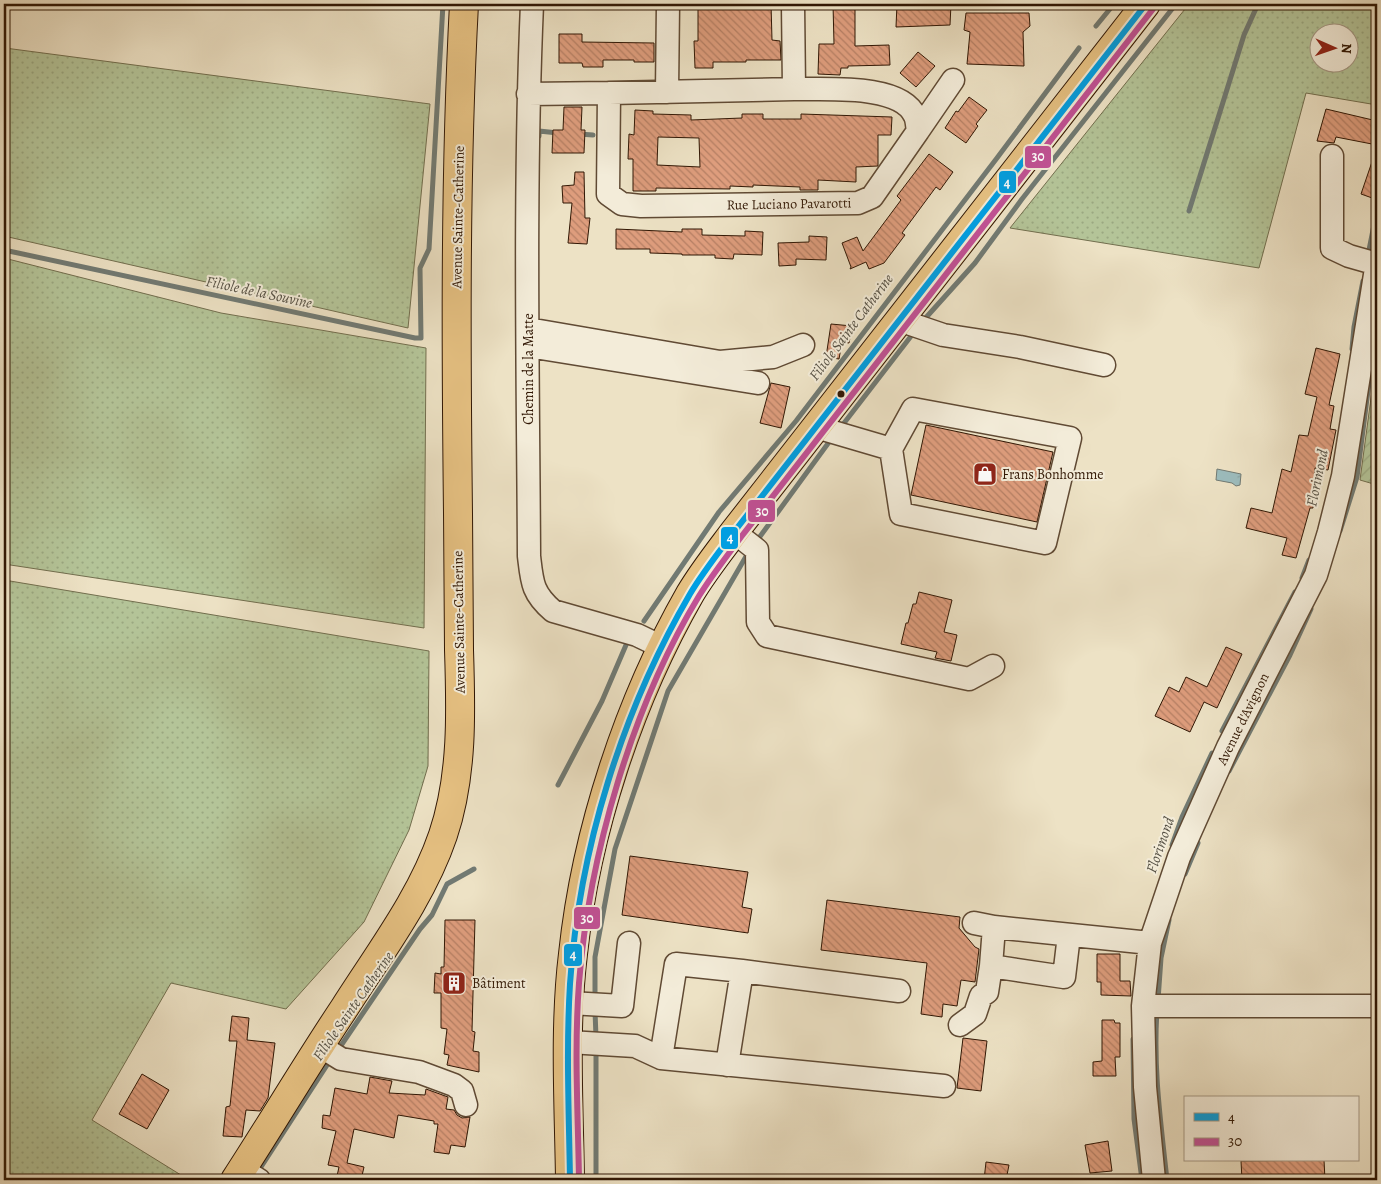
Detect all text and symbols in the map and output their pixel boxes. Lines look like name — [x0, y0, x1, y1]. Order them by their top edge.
north arrow — [1308, 22, 1358, 72]
text: N — [1337, 43, 1356, 54]
street label: Avenue Sainte-Catherine — [447, 145, 469, 290]
line badge: 30 — [1024, 145, 1052, 169]
text: 30 — [1031, 147, 1045, 166]
line badge: 4 — [998, 170, 1017, 194]
text: 4 — [1004, 173, 1011, 192]
street label: Rue Luciano Pavarotti — [726, 193, 852, 215]
water label: Filiole Sainte Catherine — [804, 269, 898, 384]
water label: Filiole de la Souvine — [204, 271, 315, 313]
street label: Chemin de la Matte — [519, 313, 538, 425]
unlabelled marker — [836, 389, 846, 399]
water label: Florimond — [1301, 448, 1333, 508]
shop icon: Frans Bonhomme — [972, 461, 998, 487]
place label: Frans Bonhomme — [1002, 465, 1104, 484]
line badge: 30 — [747, 499, 776, 523]
text: 30 — [755, 502, 769, 521]
line badge: 4 — [720, 526, 739, 550]
text: 4 — [727, 528, 734, 547]
street label: Avenue Sainte-Catherine — [448, 550, 470, 695]
street label: Avenue d'Avignon — [1212, 669, 1274, 769]
water label: Florimond — [1141, 814, 1179, 876]
line badge: 30 — [573, 906, 601, 930]
text: 30 — [580, 909, 594, 928]
line badge: 4 — [563, 943, 583, 967]
text: 4 — [570, 945, 577, 964]
water label: Filiole Sainte Catherine — [308, 947, 398, 1064]
building icon: Bâtiment — [441, 970, 467, 996]
place label: Bâtiment — [472, 974, 526, 993]
legend — [1184, 1096, 1358, 1162]
text: 4 — [1228, 1107, 1235, 1127]
text: 30 — [1228, 1131, 1242, 1151]

